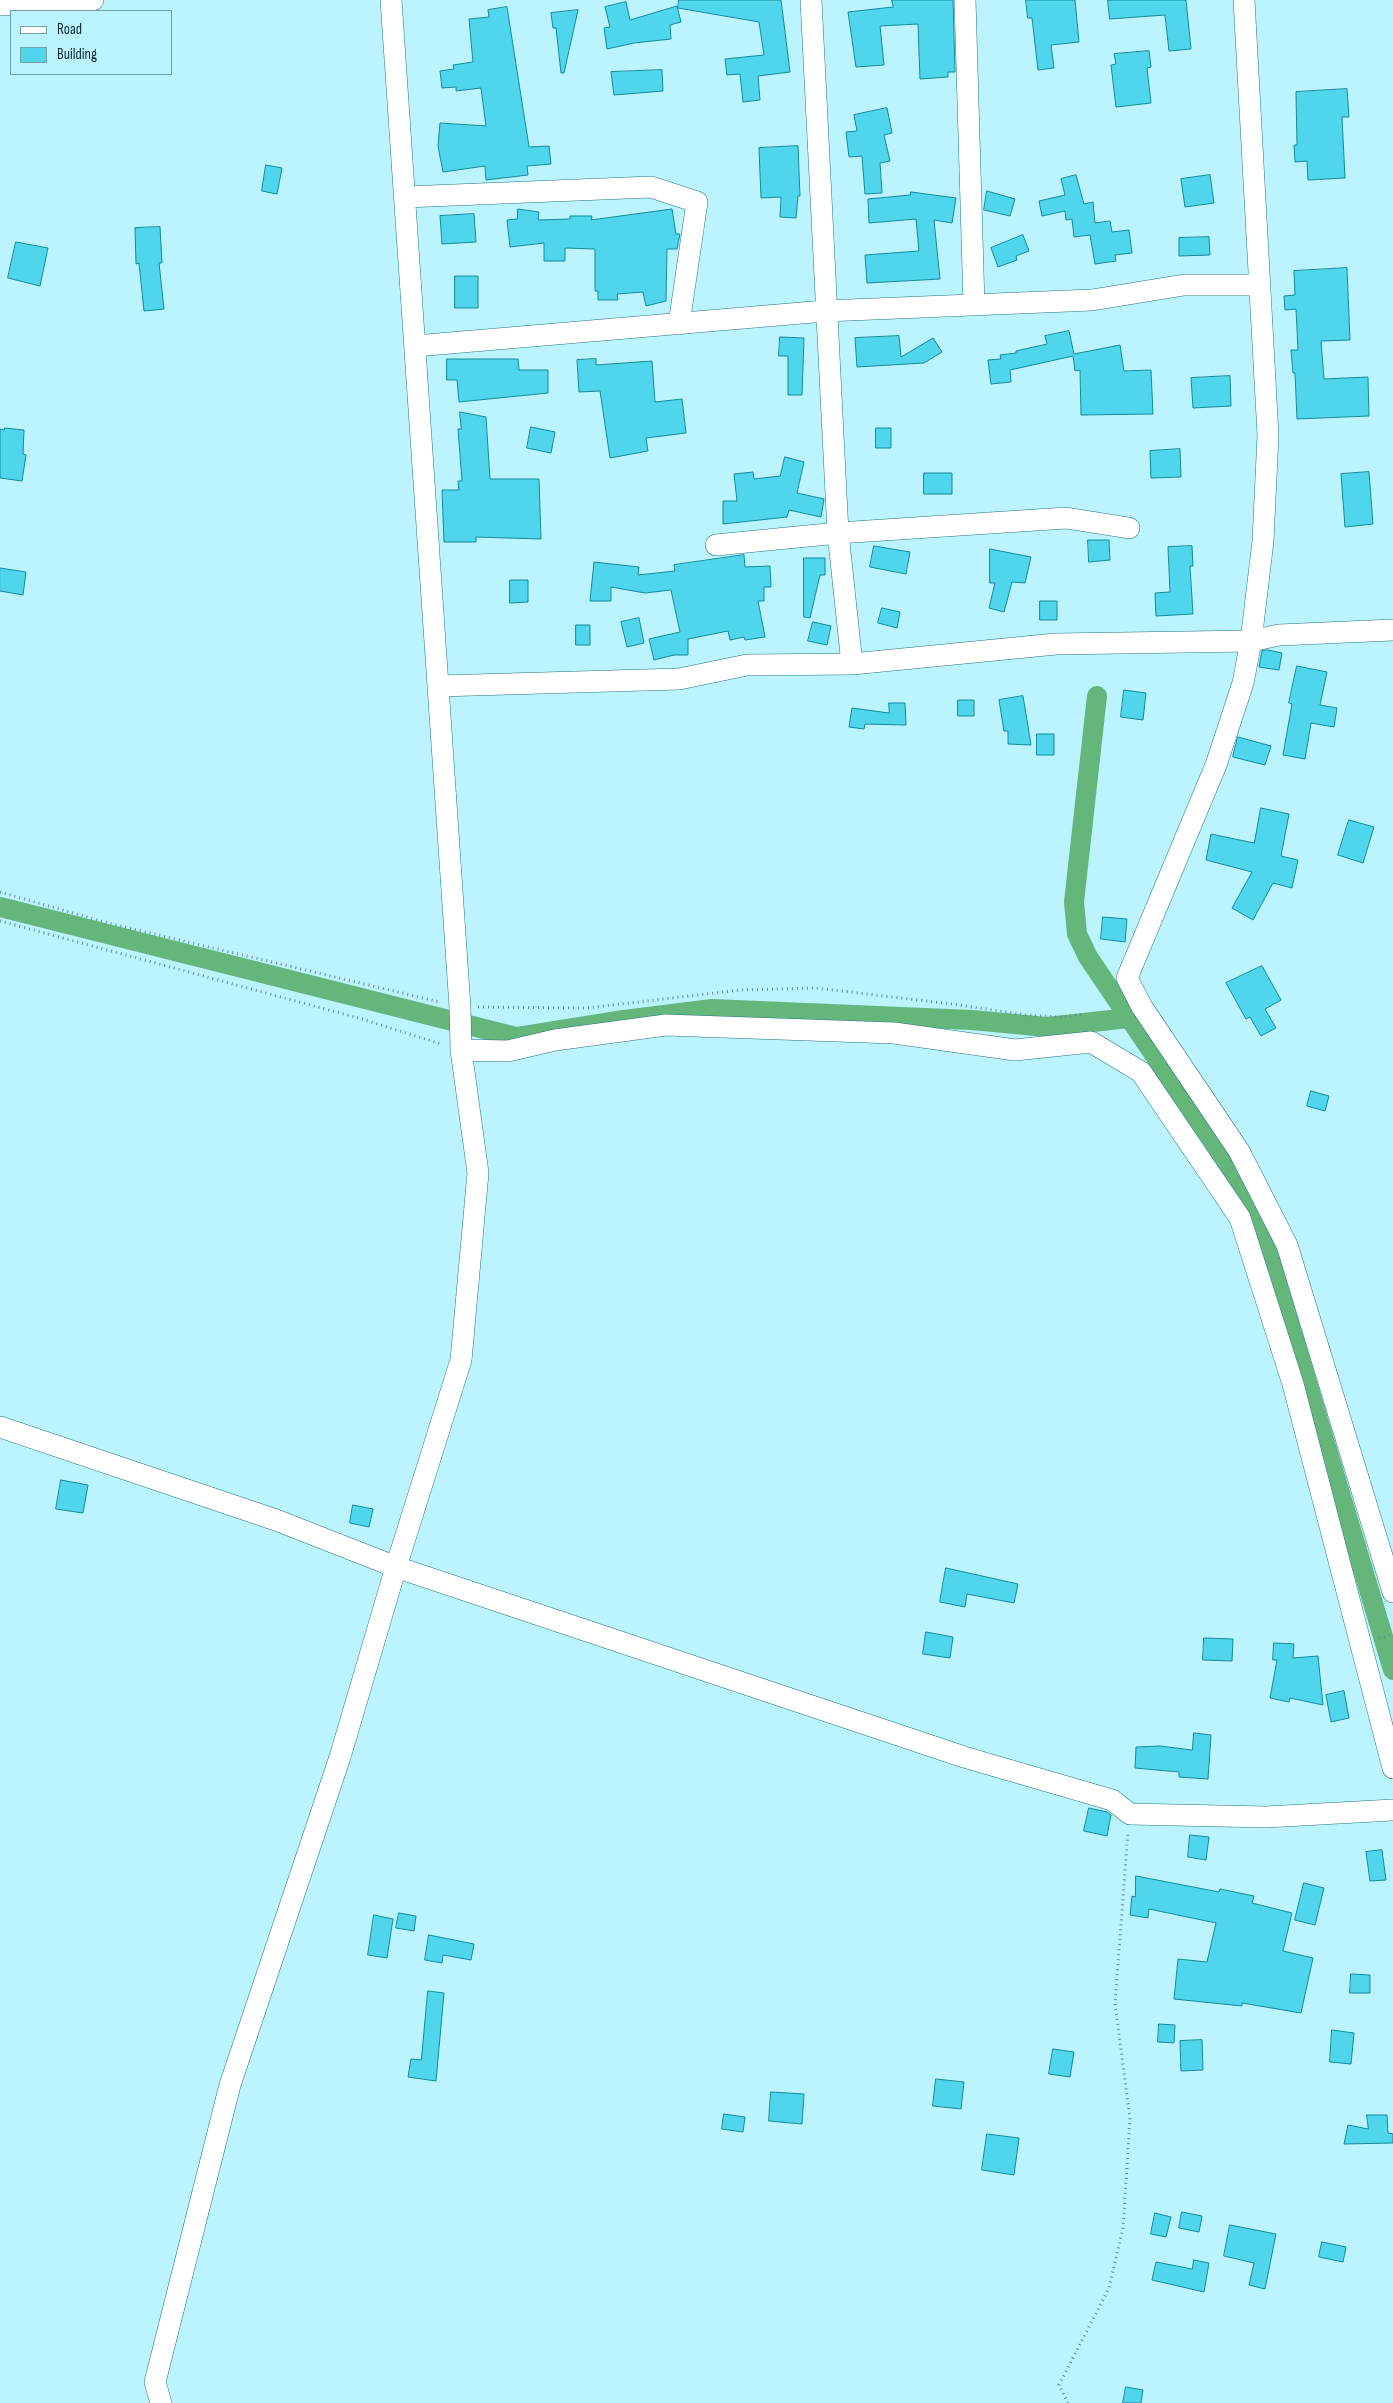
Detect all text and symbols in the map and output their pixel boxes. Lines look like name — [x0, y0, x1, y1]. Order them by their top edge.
legend — [10, 10, 172, 75]
text: Road — [57, 20, 82, 39]
text: Building — [57, 45, 97, 64]

